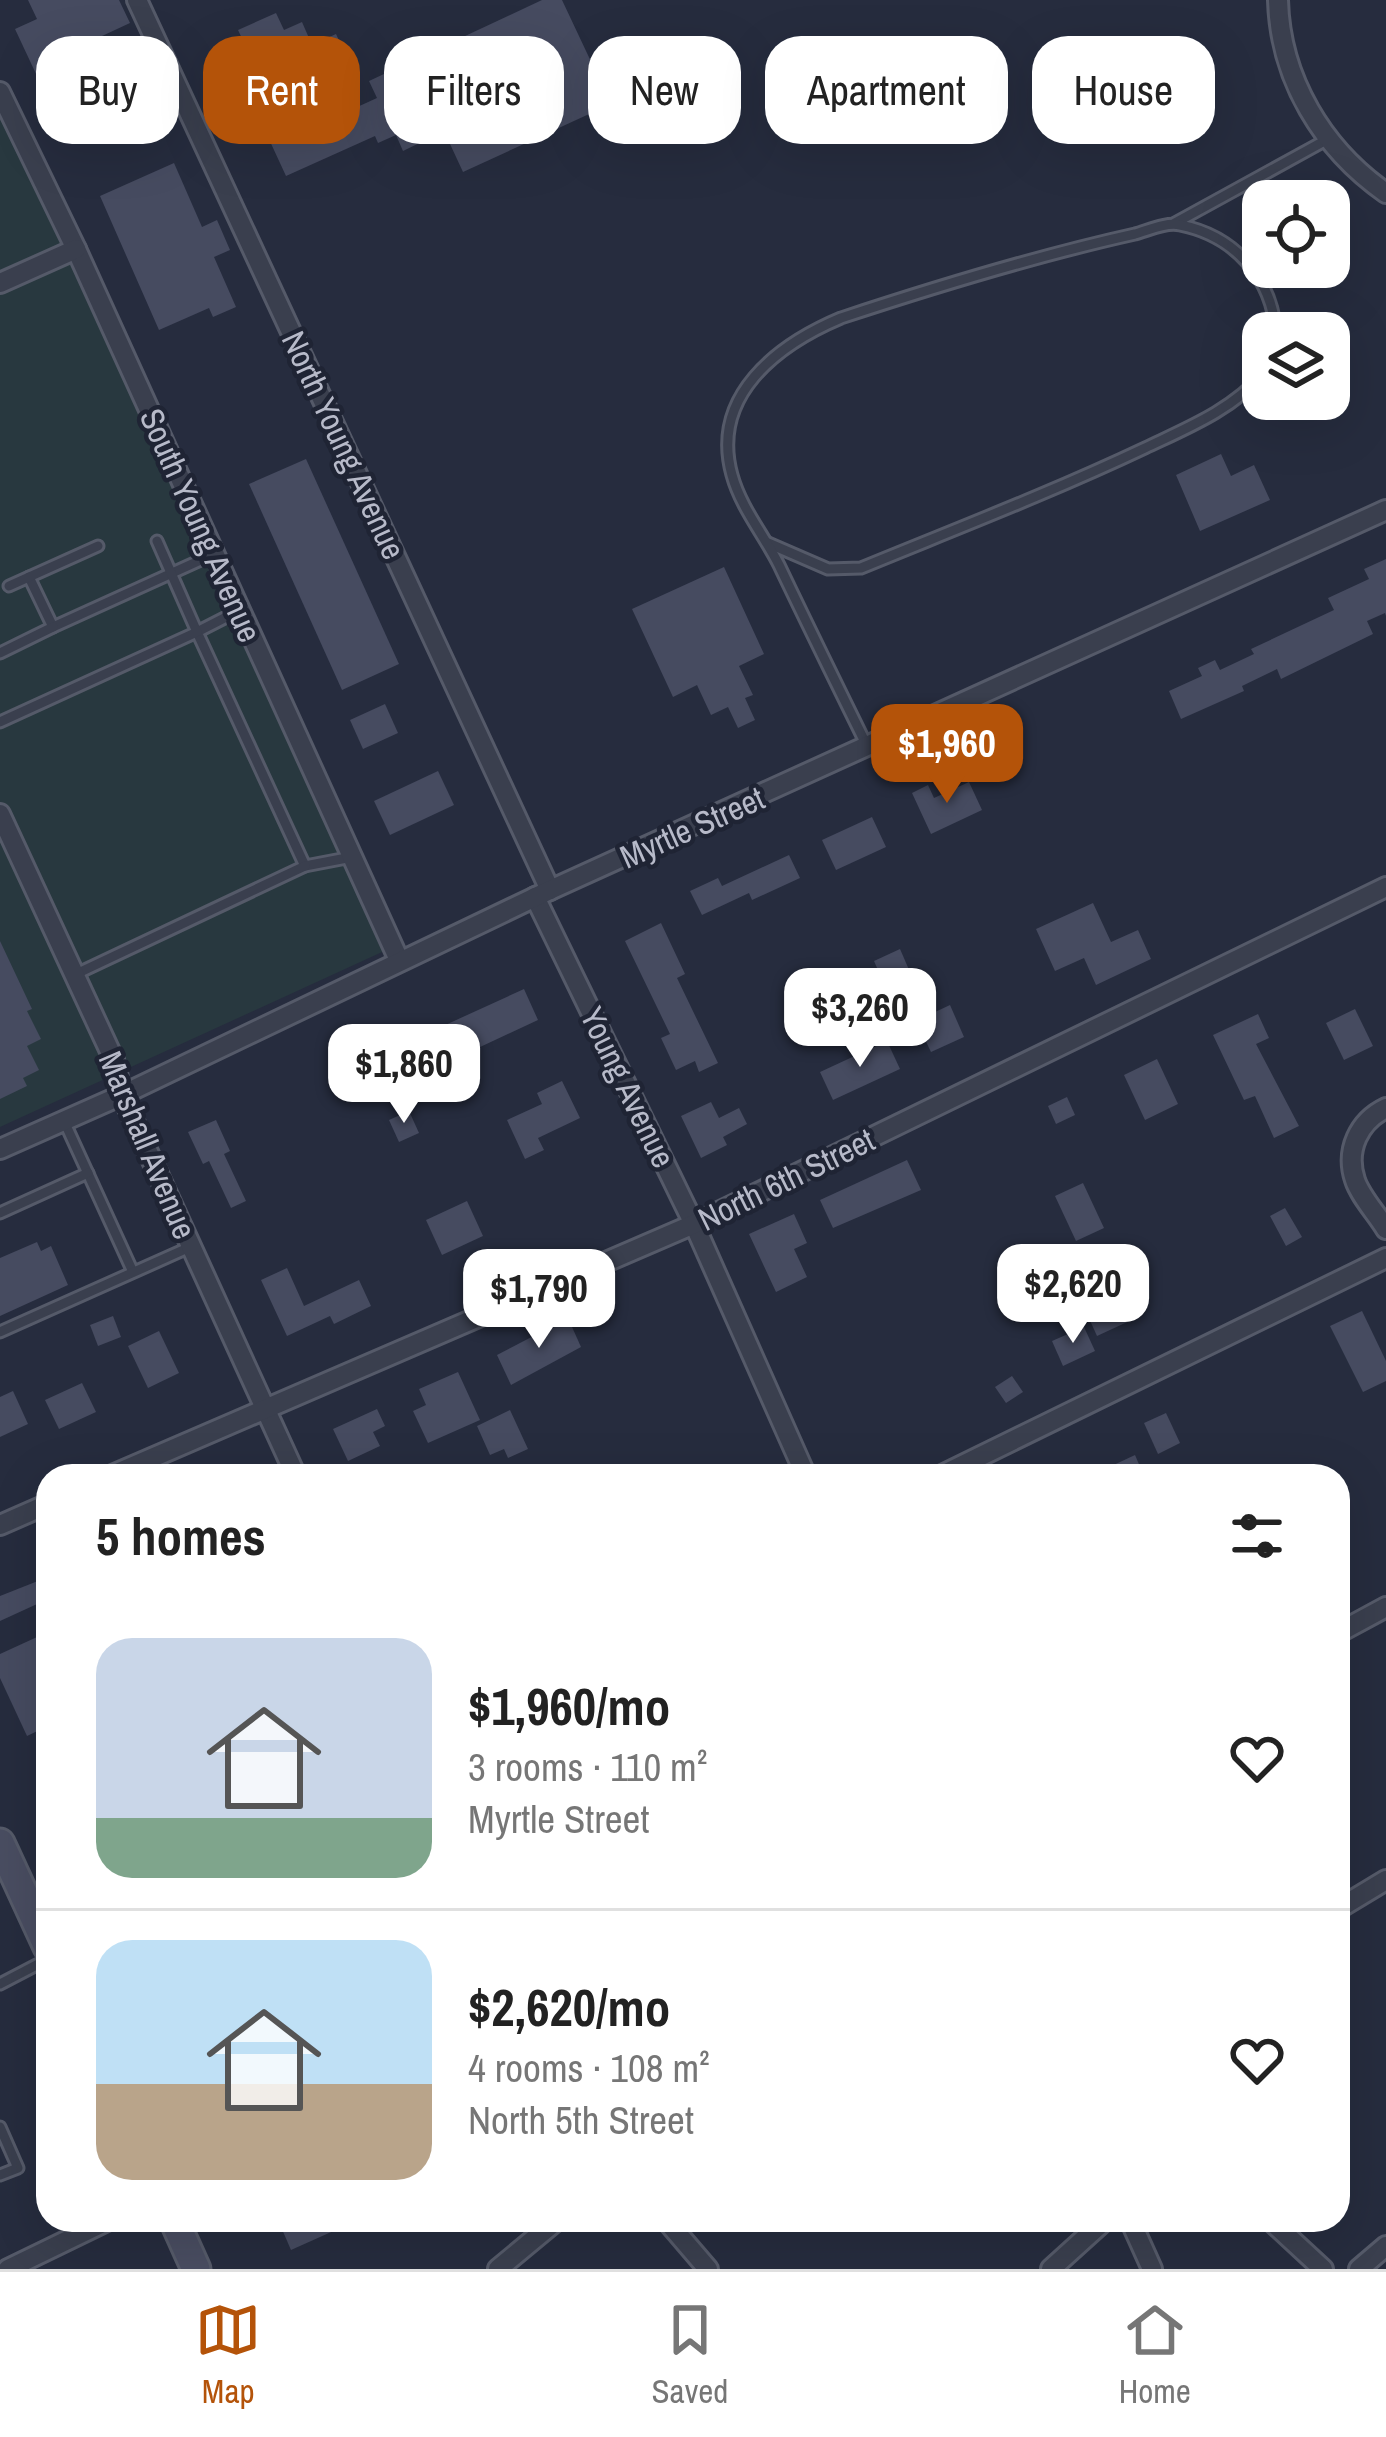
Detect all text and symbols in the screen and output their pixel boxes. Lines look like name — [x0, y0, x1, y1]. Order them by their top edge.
chip: Buy — [36, 36, 179, 144]
chip: Rent — [203, 36, 360, 144]
chip: Filters — [384, 36, 564, 144]
chip: New — [588, 36, 741, 144]
chip: Apartment — [765, 36, 1008, 144]
chip: House — [1032, 36, 1215, 144]
map controls — [1242, 180, 1350, 420]
button: locate — [1242, 180, 1350, 288]
button: layers — [1242, 312, 1350, 420]
street label: North Young Avenue — [272, 324, 416, 566]
street label: South Young Avenue — [130, 401, 272, 649]
pin: $1,960 — [849, 704, 1045, 806]
text: $1,960 — [898, 717, 996, 769]
street label: Myrtle Street — [613, 776, 771, 878]
pin: $3,260 — [762, 968, 958, 1070]
text: $3,260 — [811, 981, 909, 1033]
street label: Young Avenue — [570, 999, 686, 1175]
pin: $1,860 — [306, 1024, 502, 1126]
text: $1,860 — [355, 1037, 453, 1089]
street label: Marshall Avenue — [89, 1045, 207, 1245]
street label: North 6th Street — [690, 1117, 882, 1241]
pin: $2,620 — [975, 1244, 1171, 1346]
pin: $1,790 — [441, 1249, 637, 1351]
text: $2,620 — [1024, 1257, 1122, 1309]
text: $1,790 — [490, 1262, 588, 1314]
text: 5 homes — [96, 1502, 266, 1571]
icon: filters — [1224, 1503, 1290, 1569]
text: $1,960/mo — [468, 1672, 670, 1741]
icon: home — [192, 1686, 336, 1830]
icon: heart — [1224, 1725, 1290, 1791]
text: 3 rooms · 110 m² — [468, 1741, 707, 1793]
text: Myrtle Street — [468, 1793, 649, 1845]
text: $2,620/mo — [468, 1973, 670, 2042]
icon: home — [192, 1988, 336, 2132]
icon: heart — [1224, 2027, 1290, 2093]
text: 4 rooms · 108 m² — [468, 2042, 710, 2094]
text: North 5th Street — [468, 2094, 694, 2146]
tab: Map — [195, 2297, 261, 2413]
tab: Saved — [652, 2297, 728, 2413]
tab: Home — [1119, 2297, 1191, 2413]

